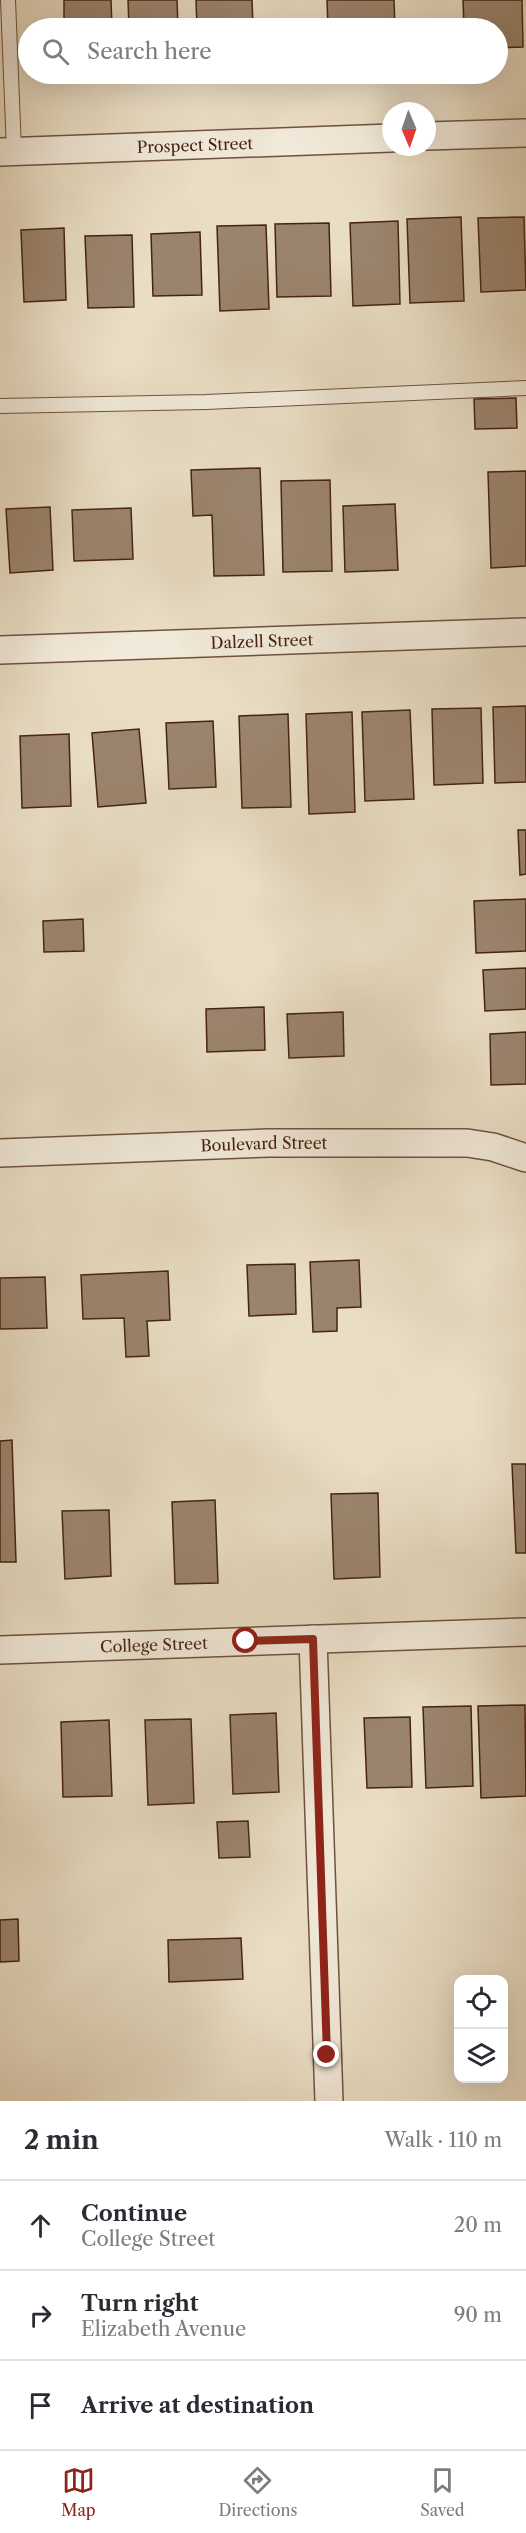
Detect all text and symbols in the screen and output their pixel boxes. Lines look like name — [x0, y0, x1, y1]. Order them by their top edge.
search box — [18, 18, 508, 84]
icon: search — [39, 35, 72, 68]
text: Search here — [87, 38, 212, 65]
north arrow — [382, 102, 436, 156]
street label: Prospect Street — [136, 133, 254, 157]
street label: Dalzell Street — [210, 629, 314, 653]
street label: Boulevard Street — [200, 1133, 328, 1156]
route start — [232, 1627, 258, 1653]
street label: College Street — [100, 1633, 208, 1657]
map controls — [454, 1975, 508, 2083]
button: locate — [454, 1975, 508, 2029]
button: layers — [454, 2029, 508, 2083]
route end — [313, 2041, 339, 2067]
text: 2 min — [24, 2124, 99, 2156]
text: Walk · 110 m — [385, 2128, 502, 2152]
text: Continue — [81, 2200, 187, 2227]
icon: ahead — [24, 2209, 57, 2242]
text: 20 m — [454, 2213, 502, 2237]
text: College Street — [81, 2227, 215, 2251]
text: Turn right — [81, 2290, 199, 2317]
icon: right — [24, 2299, 57, 2332]
text: 90 m — [454, 2303, 502, 2327]
text: Elizabeth Avenue — [81, 2317, 246, 2341]
icon: arrive — [24, 2389, 57, 2422]
text: Arrive at destination — [81, 2392, 314, 2419]
tab: Map — [61, 2464, 96, 2520]
tab: Directions — [218, 2464, 297, 2520]
tab: Saved — [420, 2464, 465, 2520]

